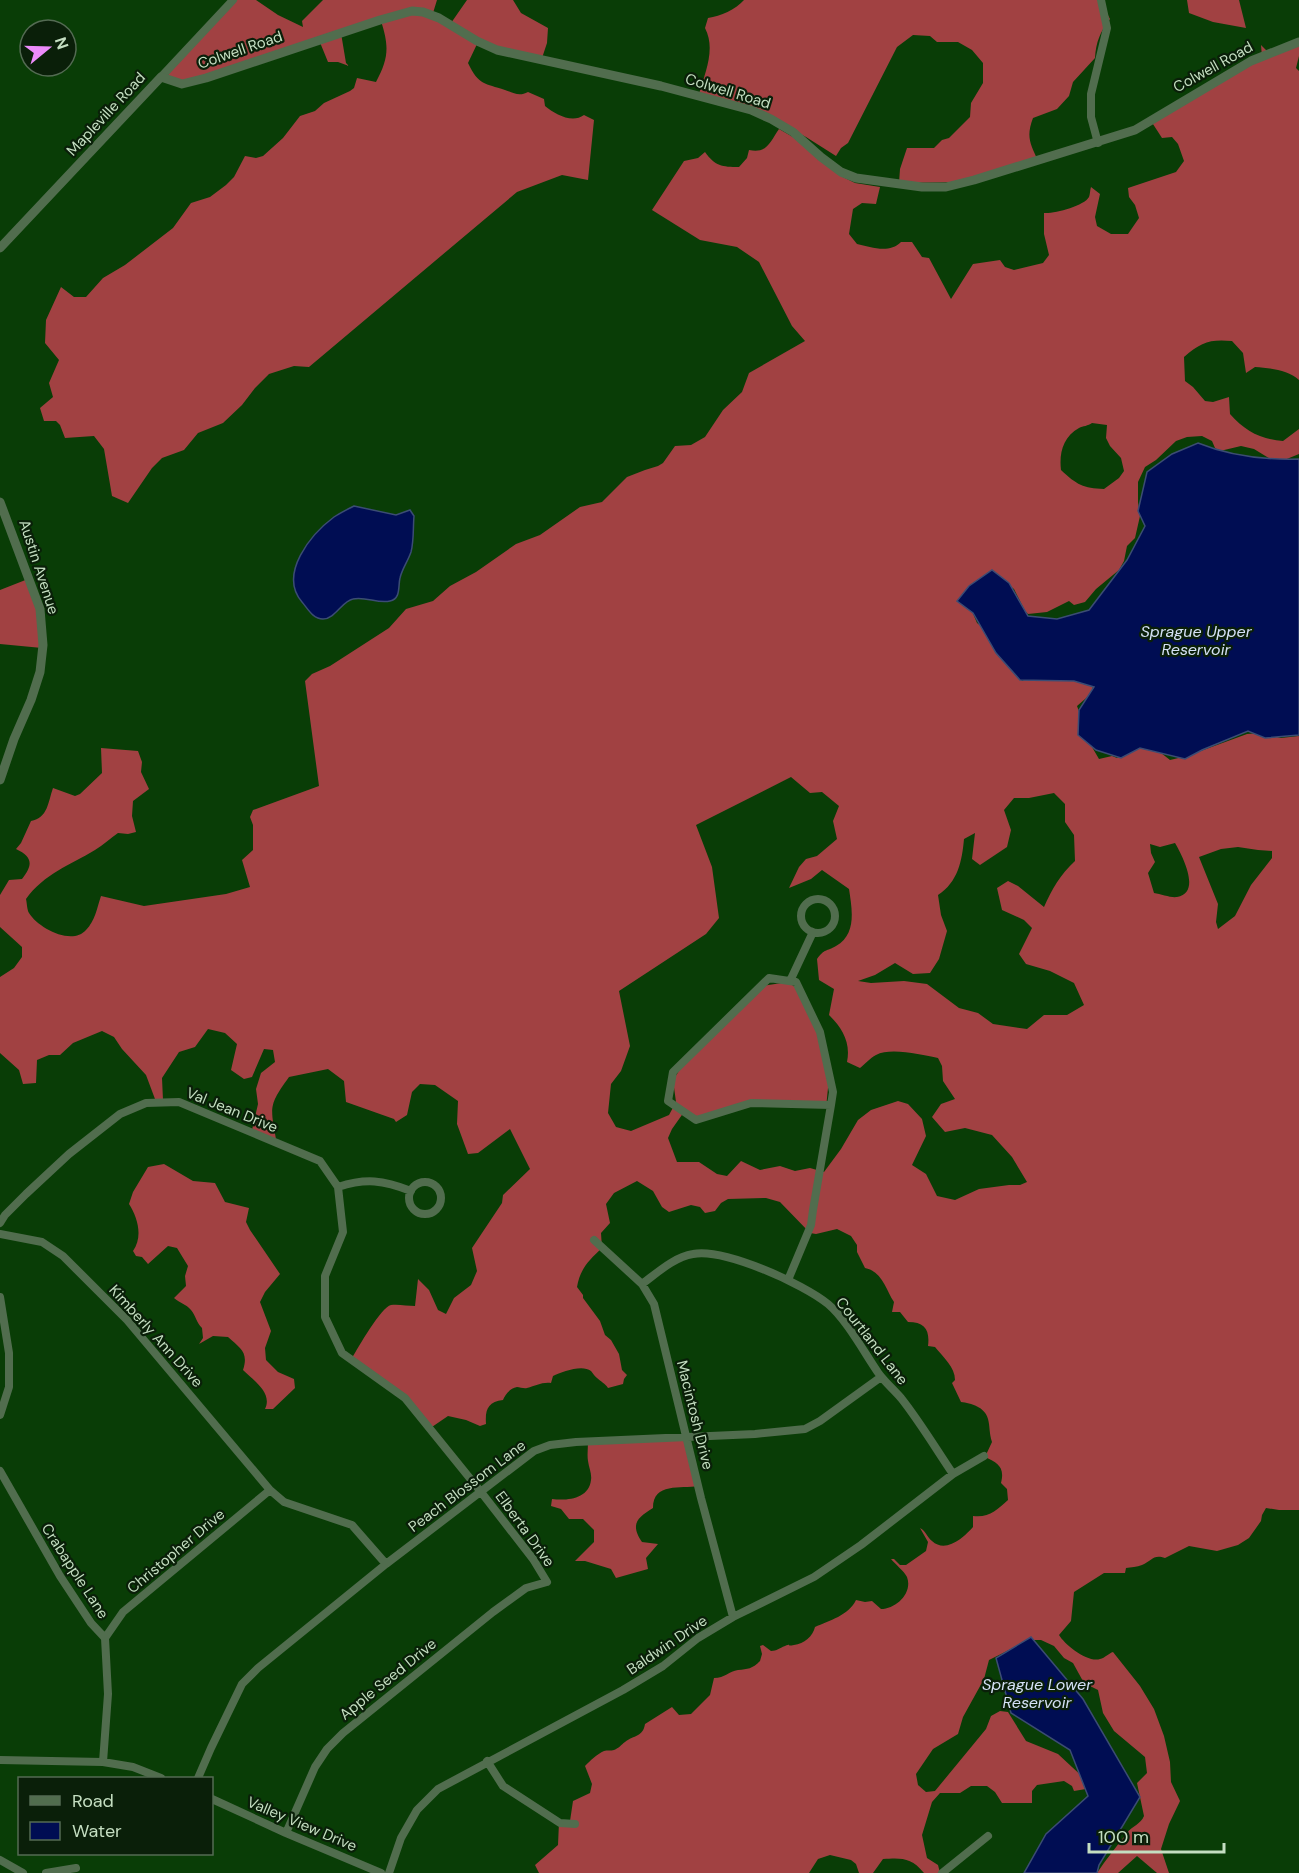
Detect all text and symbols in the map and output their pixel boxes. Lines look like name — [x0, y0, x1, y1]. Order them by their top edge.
north arrow — [18, 18, 78, 78]
street label: Colwell Road — [195, 26, 285, 74]
text: N — [50, 34, 74, 52]
street label: Colwell Road — [1170, 37, 1256, 97]
street label: Mapleville Road — [62, 68, 150, 160]
street label: Colwell Road — [683, 69, 773, 113]
street label: Austin Avenue — [14, 517, 64, 617]
water label: Sprague Upper Reservoir — [1140, 621, 1253, 660]
street label: Val Jean Drive — [183, 1083, 281, 1137]
street label: Kimberly Ann Drive — [105, 1280, 207, 1392]
street label: Courtland Lane — [831, 1293, 913, 1389]
street label: Macintosh Drive — [672, 1358, 718, 1472]
street label: Peach Blossom Lane — [404, 1435, 530, 1537]
street label: Elberta Drive — [491, 1487, 559, 1571]
street label: Christopher Drive — [123, 1504, 229, 1598]
street label: Crabapple Lane — [37, 1519, 113, 1623]
street label: Baldwin Drive — [623, 1611, 711, 1679]
street label: Apple Seed Drive — [335, 1634, 441, 1724]
water label: Sprague Lower Reservoir — [982, 1674, 1093, 1713]
legend — [18, 1777, 213, 1855]
text: Road — [72, 1789, 114, 1813]
street label: Valley View Drive — [244, 1792, 360, 1856]
scale bar — [1089, 1816, 1224, 1854]
text: Water — [72, 1819, 122, 1843]
text: 100 m — [1098, 1825, 1149, 1849]

